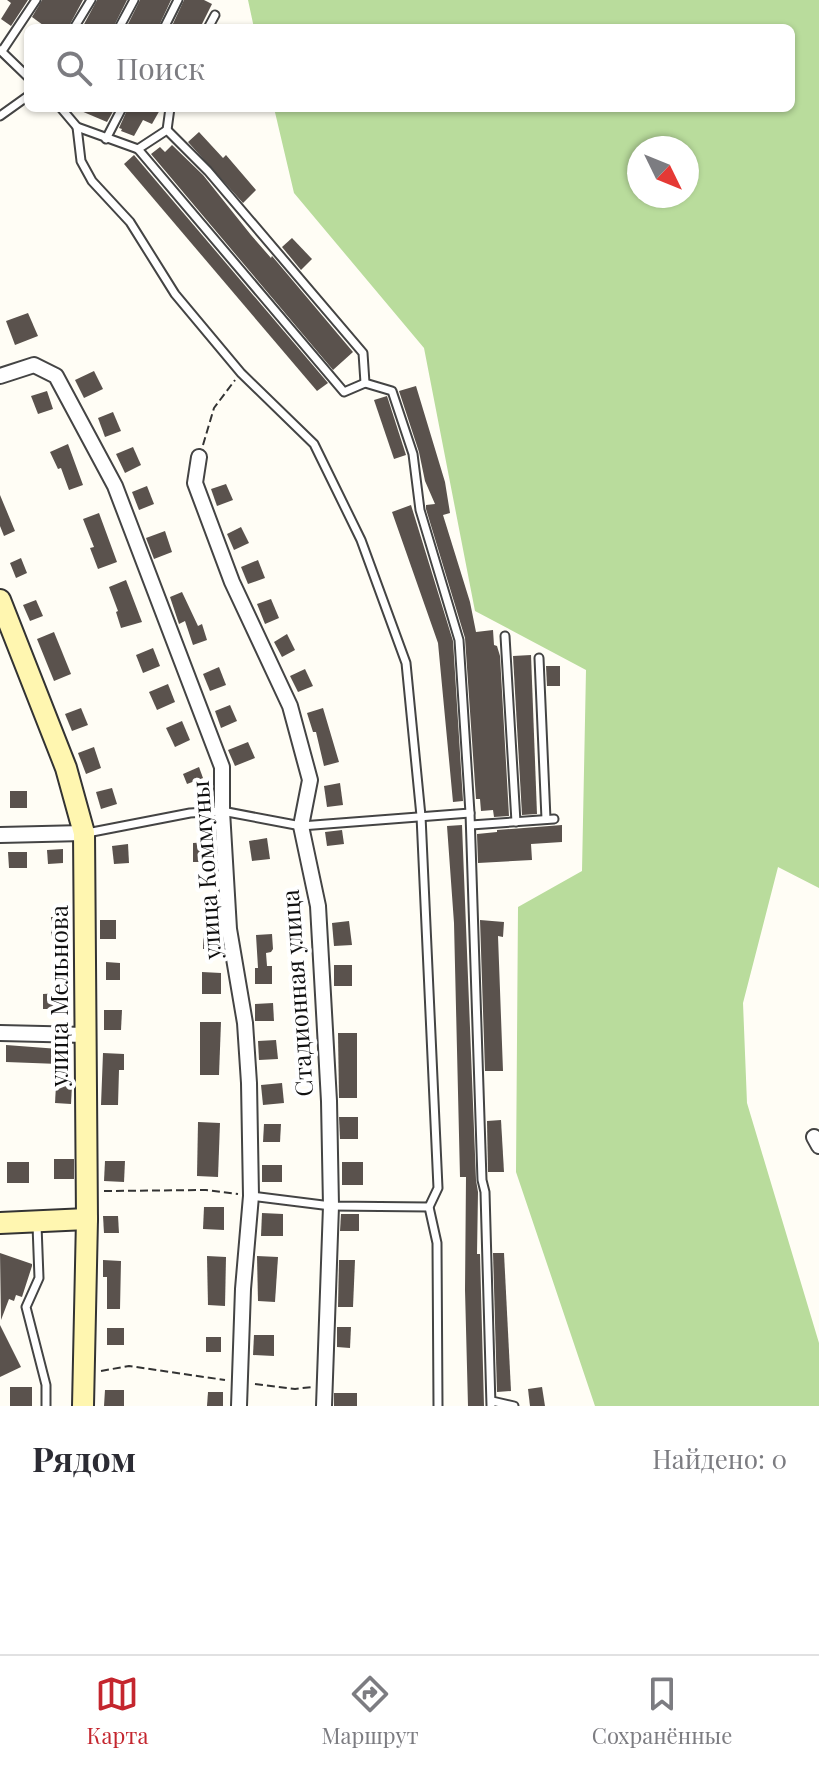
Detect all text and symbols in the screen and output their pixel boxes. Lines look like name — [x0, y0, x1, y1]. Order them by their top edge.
search box — [24, 24, 795, 112]
icon: search — [52, 46, 96, 90]
text: Поиск — [116, 48, 205, 88]
north arrow — [627, 136, 699, 208]
street label: улица Коммуны — [183, 780, 227, 961]
street label: Стадионная улица — [273, 889, 319, 1098]
street label: улица Мельнова — [42, 905, 74, 1088]
text: Рядом — [32, 1435, 136, 1481]
text: Найдено: 0 — [652, 1441, 787, 1476]
tab: Карта — [87, 1672, 148, 1750]
tab: Маршрут — [322, 1672, 419, 1750]
tab: Сохранённые — [592, 1672, 732, 1750]

